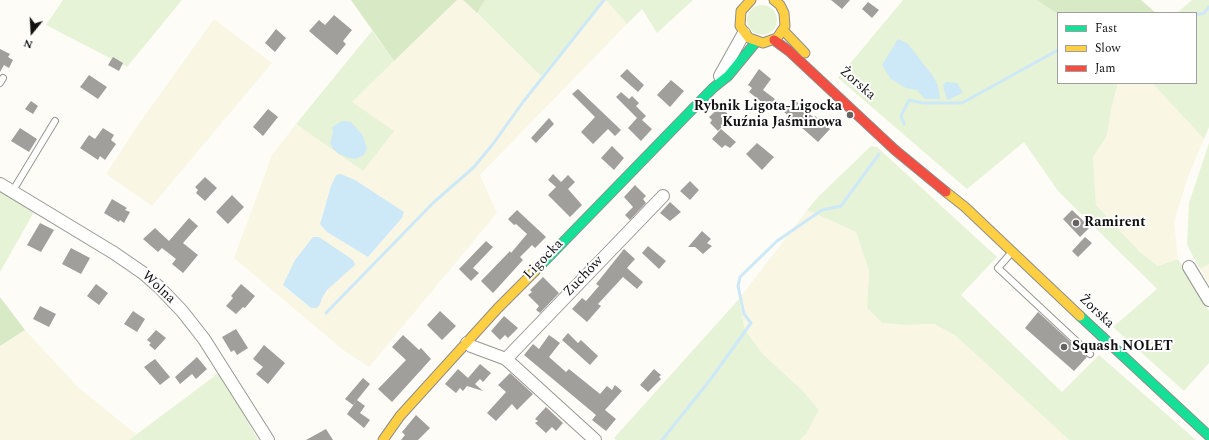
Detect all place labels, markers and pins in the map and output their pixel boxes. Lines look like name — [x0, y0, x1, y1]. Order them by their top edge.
place label: Rybnik Ligota-Ligocka Kuźnia Jaśminowa — [694, 99, 842, 132]
marker: Rybnik Ligota-Ligocka Kuźnia Jaśminowa — [845, 110, 855, 120]
place label: Ramirent — [1084, 215, 1146, 231]
marker: Ramirent — [1071, 218, 1081, 228]
place label: Squash NOLET — [1072, 339, 1173, 355]
marker: Squash NOLET — [1059, 342, 1069, 352]

